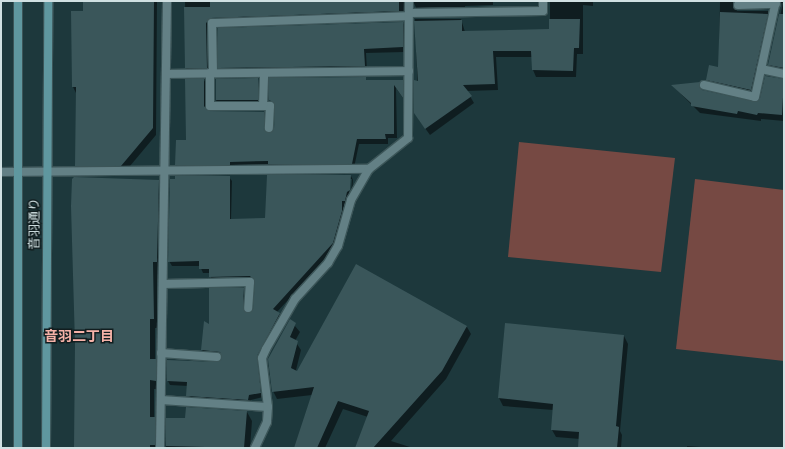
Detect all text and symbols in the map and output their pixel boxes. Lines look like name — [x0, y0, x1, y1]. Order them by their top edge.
street label: 音羽通り — [27, 198, 43, 250]
district label: 音羽二丁目 — [44, 328, 114, 344]

